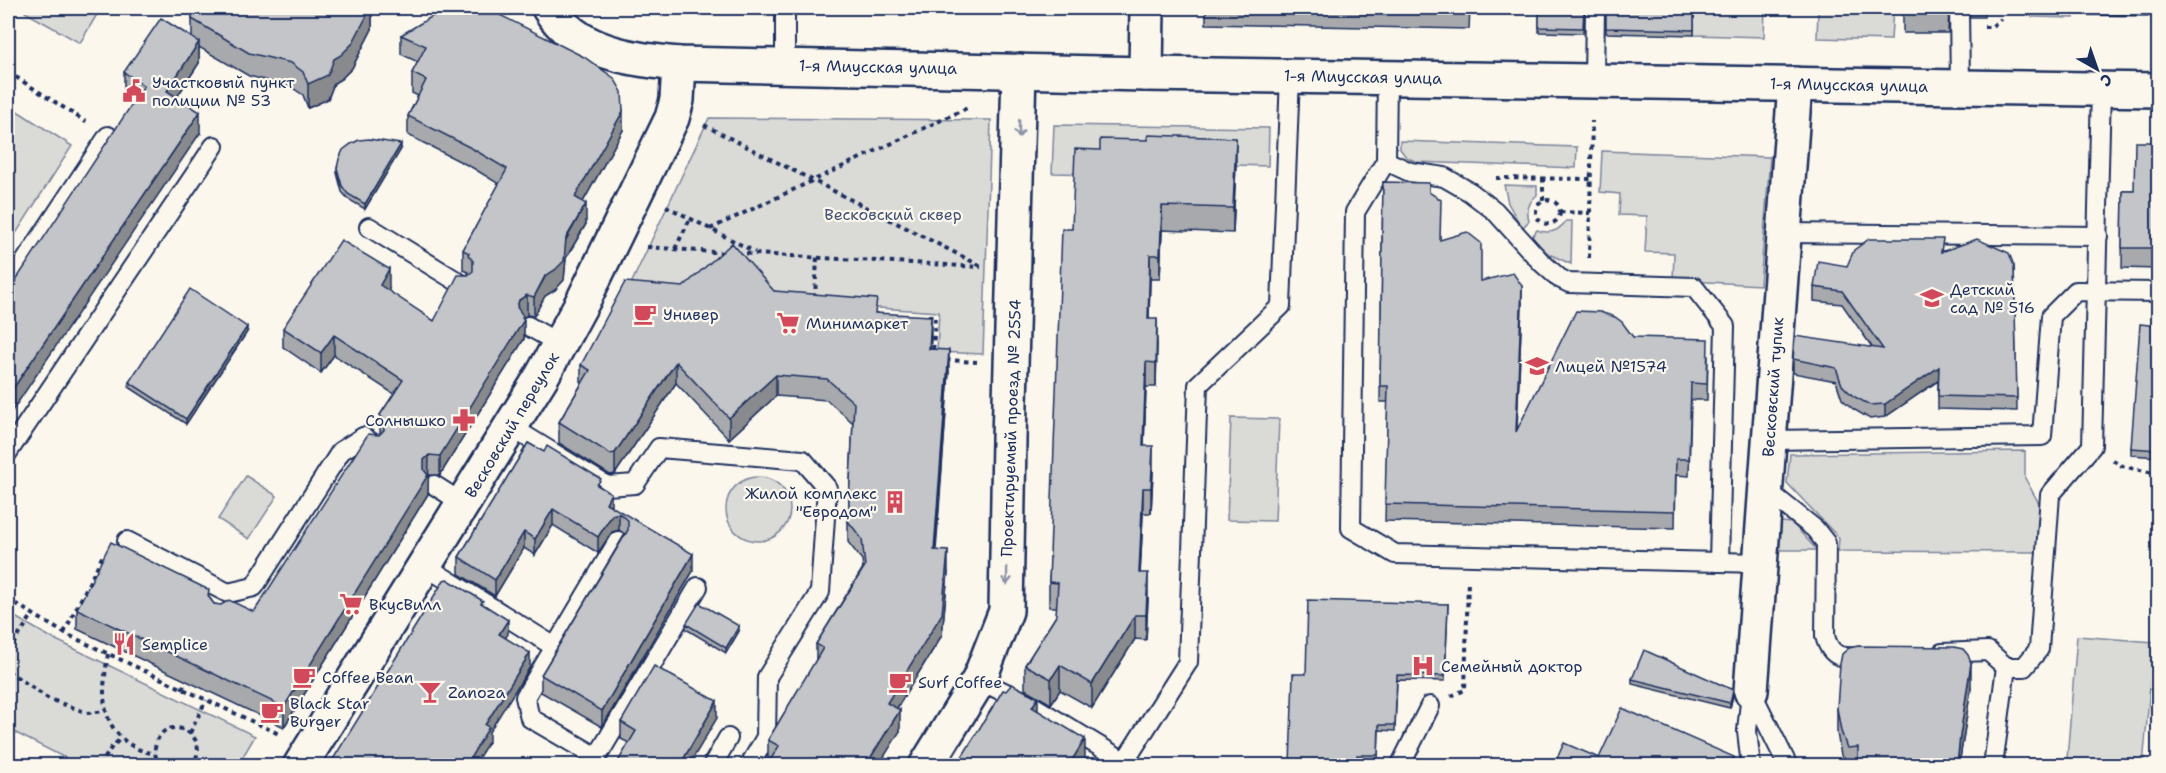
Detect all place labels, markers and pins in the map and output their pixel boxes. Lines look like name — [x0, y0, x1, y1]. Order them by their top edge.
place label: Участковый пункт полиции № 53 — [152, 72, 295, 111]
public building icon: Участковый пункт полиции № 53 — [121, 78, 147, 104]
place label: Детский сад № 516 — [1950, 279, 2035, 318]
school or university icon: Детский сад № 516 — [1919, 285, 1945, 311]
cafe icon: Универ — [632, 301, 658, 327]
place label: Универ — [663, 304, 719, 325]
supermarket icon: Минимаркет — [775, 310, 801, 336]
place label: Минимаркет — [806, 313, 909, 334]
school or university icon: Лицей №1574 — [1524, 353, 1550, 379]
place label: Лицей №1574 — [1555, 356, 1667, 377]
pharmacy icon: Солнышко — [451, 407, 477, 433]
place label: Солнышко — [365, 410, 446, 431]
place label: Жилой комплекс "Евродом" — [745, 483, 877, 522]
building icon: Жилой комплекс "Евродом" — [882, 489, 908, 515]
supermarket icon: ВкусВилл — [338, 591, 364, 617]
place label: ВкусВилл — [369, 594, 441, 615]
restaurant icon: Semplice — [111, 631, 137, 657]
place label: Semplice — [142, 634, 208, 655]
hospital icon: Семейный доктор — [1410, 653, 1436, 679]
place label: Семейный доктор — [1441, 656, 1582, 677]
cafe icon: Coffee Bean — [291, 664, 317, 690]
place label: Coffee Bean — [322, 667, 414, 688]
cafe icon: Surf Coffee — [887, 669, 913, 695]
place label: Surf Coffee — [918, 672, 1002, 693]
bar icon: Zanoza — [417, 679, 443, 705]
place label: Zanoza — [448, 682, 505, 703]
place label: Black Star Burger — [290, 693, 370, 732]
cafe icon: Black Star Burger — [259, 699, 285, 725]

